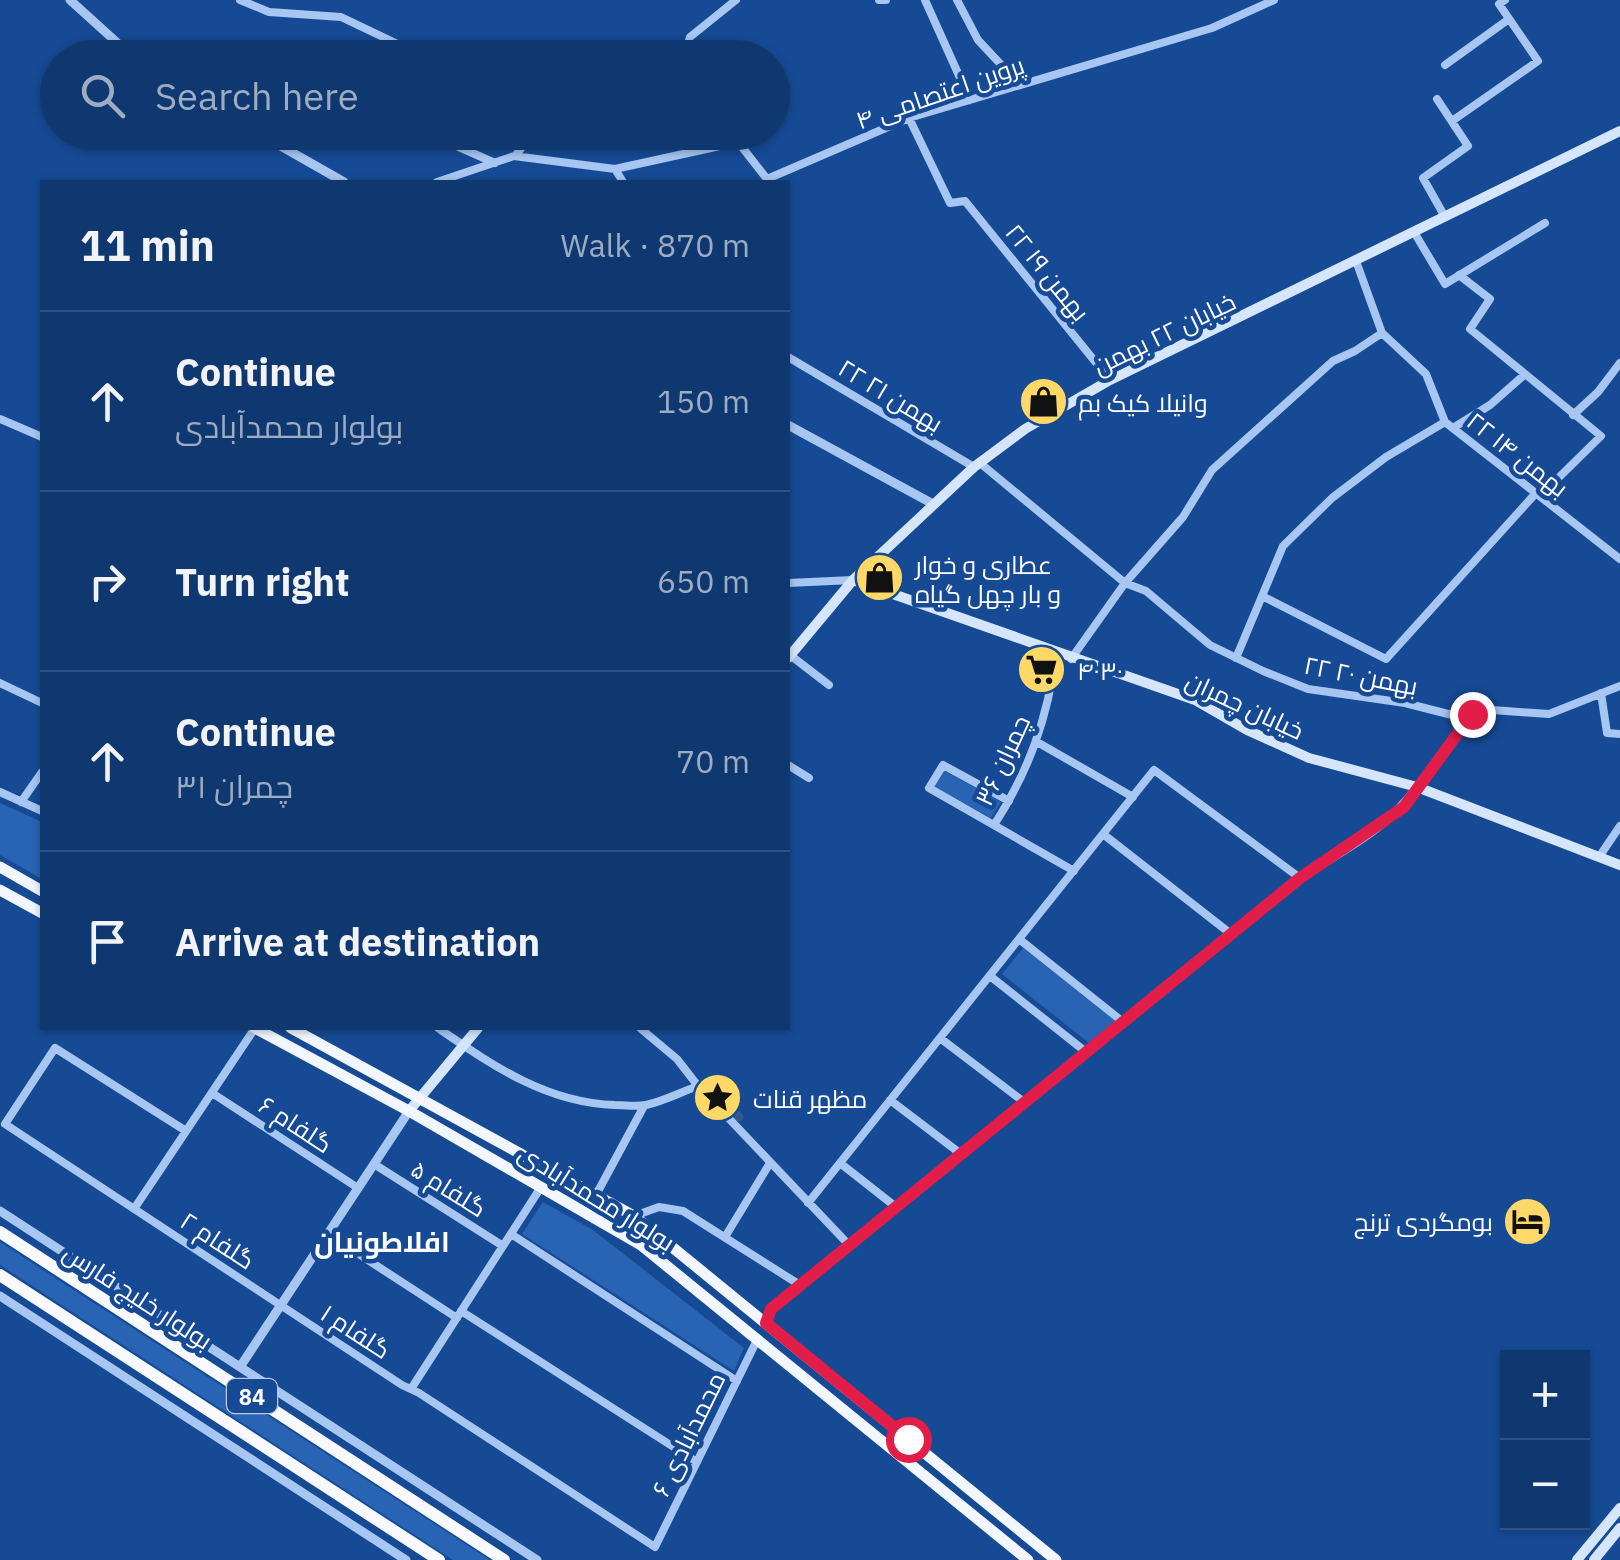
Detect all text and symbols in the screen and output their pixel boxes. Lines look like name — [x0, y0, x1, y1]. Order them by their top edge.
search box — [40, 40, 790, 150]
street label: پروین اعتصامی ۴ — [851, 48, 1029, 137]
icon: search — [75, 68, 130, 123]
text: Search here — [155, 71, 359, 120]
street label: ۲۲ بهمن ۱۹ — [999, 216, 1097, 328]
text: 11 min — [80, 218, 215, 273]
text: Walk · 870 m — [561, 224, 750, 266]
street label: خیابان ۲۲ بهمن — [1087, 284, 1241, 382]
text: Continue — [175, 347, 336, 396]
street label: ۲۲ بهمن ۲۱ — [833, 351, 949, 439]
icon: ahead — [80, 374, 135, 429]
shop icon: وانیلا کیک بم — [1017, 376, 1069, 428]
text: 150 m — [657, 380, 750, 422]
place label: وانیلا کیک بم — [1078, 386, 1208, 421]
street label: ۲۲ بهمن ۱۴ — [1461, 404, 1575, 504]
text: بولوار محمدآبادی — [175, 405, 403, 447]
place label: عطاری و خوار و بار چهل گیاه — [913, 548, 1061, 611]
shop icon: عطاری و خوار و بار چهل گیاه — [854, 552, 906, 604]
icon: right — [80, 554, 135, 609]
text: Turn right — [175, 557, 350, 606]
text: 650 m — [657, 560, 750, 602]
supermarket icon: ۴۰۳۰ — [1016, 644, 1068, 696]
street label: ۲۲ بهمن ۲۰ — [1301, 648, 1421, 702]
place label: ۴۰۳۰ — [1077, 654, 1123, 687]
street label: خیابان چمران — [1180, 663, 1309, 748]
route end — [1450, 692, 1496, 738]
text: Continue — [175, 707, 336, 756]
street label: چمران ۳۶ — [967, 709, 1038, 811]
icon: ahead — [80, 734, 135, 789]
text: 70 m — [676, 740, 750, 782]
text: چمران ۳۱ — [175, 765, 293, 807]
icon: arrive — [80, 914, 135, 969]
text: Arrive at destination — [175, 917, 540, 966]
place icon: مظهر قنات — [692, 1072, 744, 1124]
place label: مظهر قنات — [753, 1082, 867, 1115]
street label: گلفام ۶ — [252, 1088, 339, 1162]
street label: بولوار محمدآبادی — [513, 1136, 681, 1258]
street label: گلفام ۵ — [404, 1152, 493, 1226]
hotel icon: بومگردی ترنج — [1502, 1195, 1554, 1247]
street label: گلفام ۲ — [173, 1204, 262, 1278]
place label: بومگردی ترنج — [1354, 1205, 1493, 1239]
district label: افلاطونیان — [314, 1223, 450, 1260]
street label: بولوار خلیج فارس — [57, 1235, 219, 1357]
street label: گلفام ۱ — [314, 1296, 397, 1368]
map controls — [1500, 1350, 1590, 1530]
button: + — [1500, 1350, 1590, 1440]
street label: محمدآبادی ۶ — [644, 1366, 732, 1502]
road number: 84 — [227, 1379, 277, 1413]
route start — [886, 1417, 932, 1463]
button: − — [1500, 1440, 1590, 1530]

